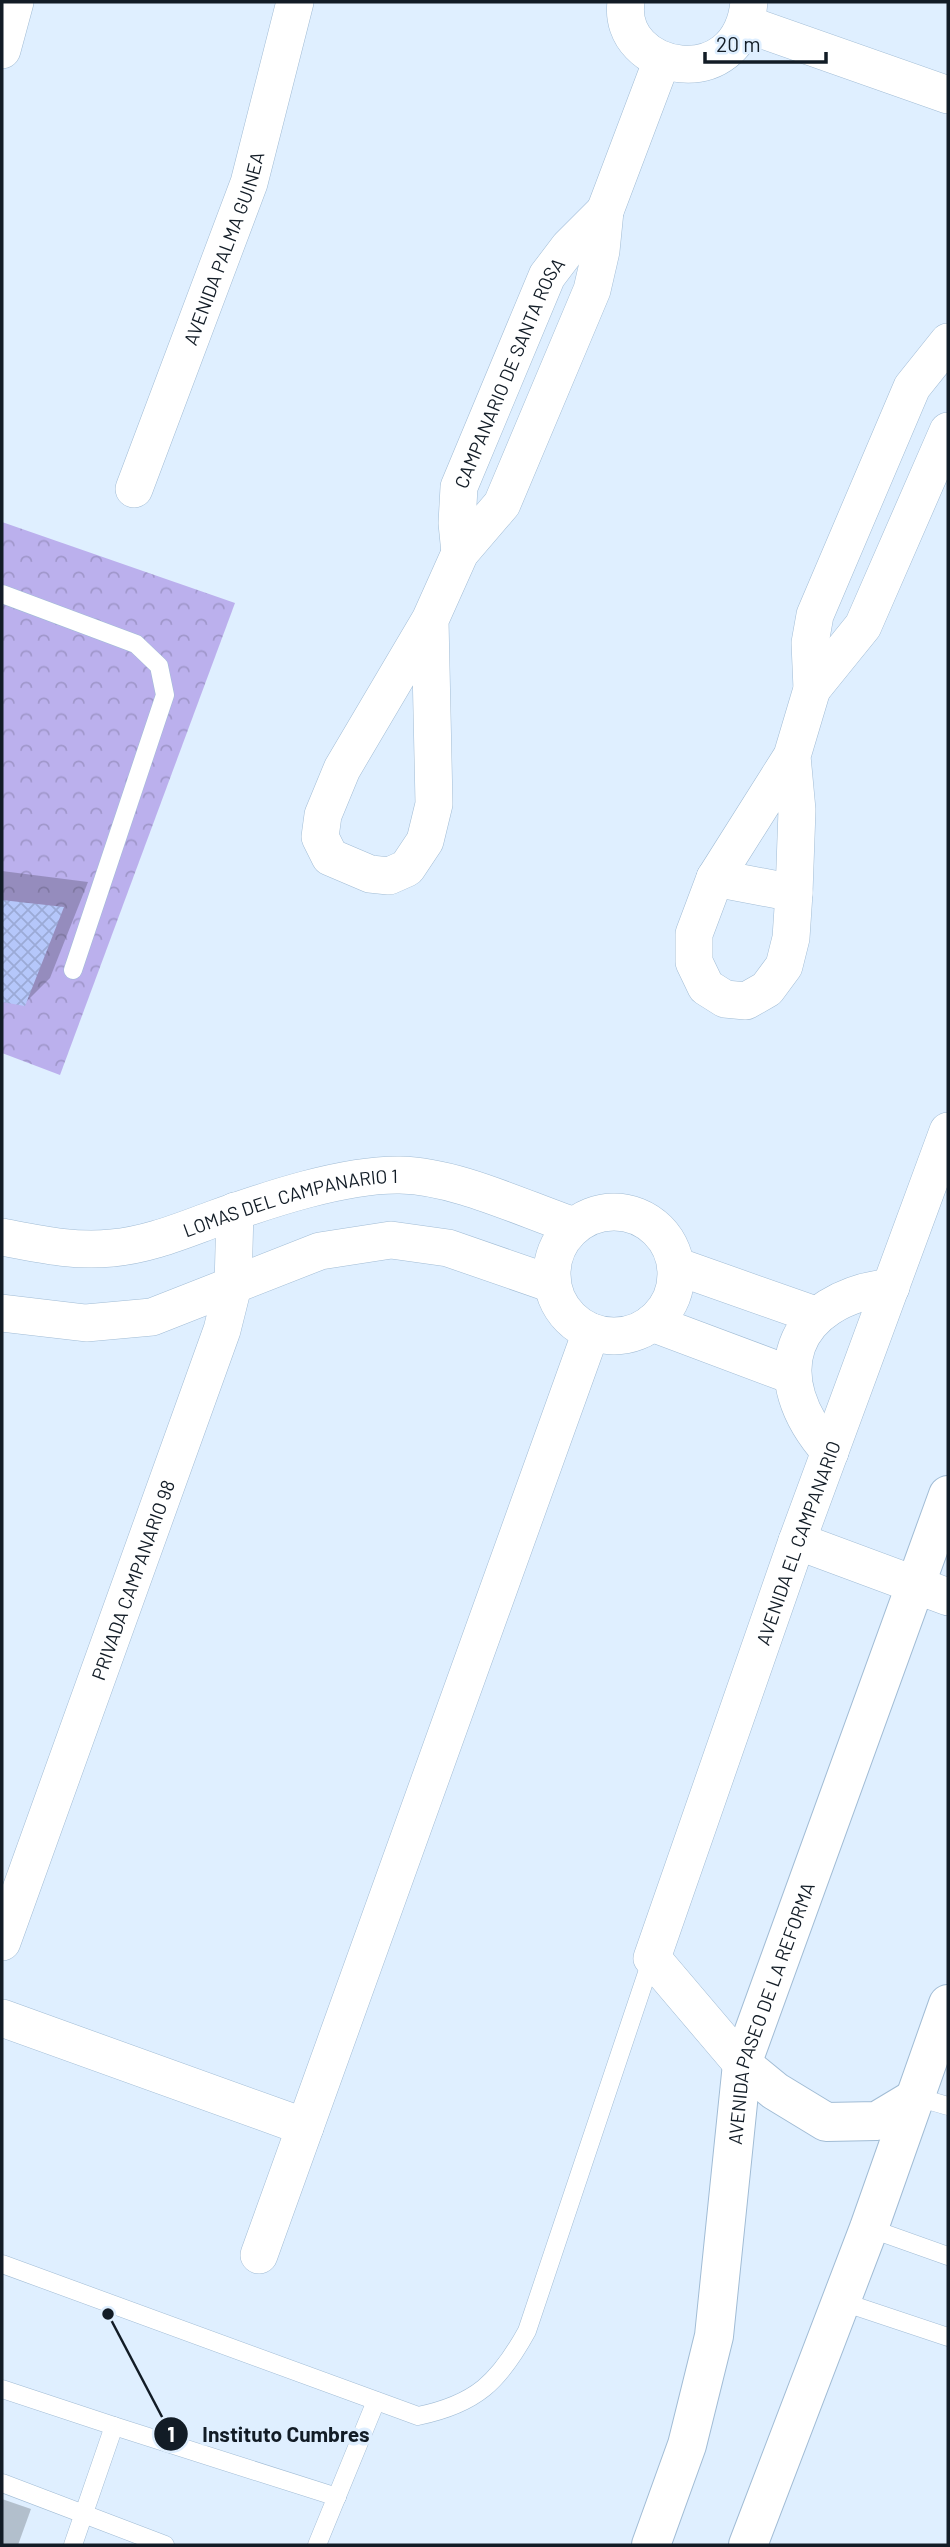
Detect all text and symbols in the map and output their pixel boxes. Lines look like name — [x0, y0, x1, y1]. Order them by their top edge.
scale bar — [705, 21, 826, 65]
text: 20 m — [716, 31, 761, 56]
street label: AVENIDA PALMA GUINEA — [178, 149, 268, 348]
street label: CAMPANARIO DE SANTA ROSA — [448, 252, 569, 491]
street label: LOMAS DEL CAMPANARIO 1 — [180, 1163, 398, 1241]
street label: AVENIDA EL CAMPANARIO — [750, 1437, 844, 1648]
street label: PRIVADA CAMPANARIO 98 — [86, 1477, 179, 1683]
street label: AVENIDA PASEO DE LA REFORMA — [722, 1879, 818, 2146]
callout: Instituto Cumbres — [153, 2413, 384, 2455]
text: 1 — [167, 2421, 175, 2446]
text: Instituto Cumbres — [202, 2421, 370, 2446]

